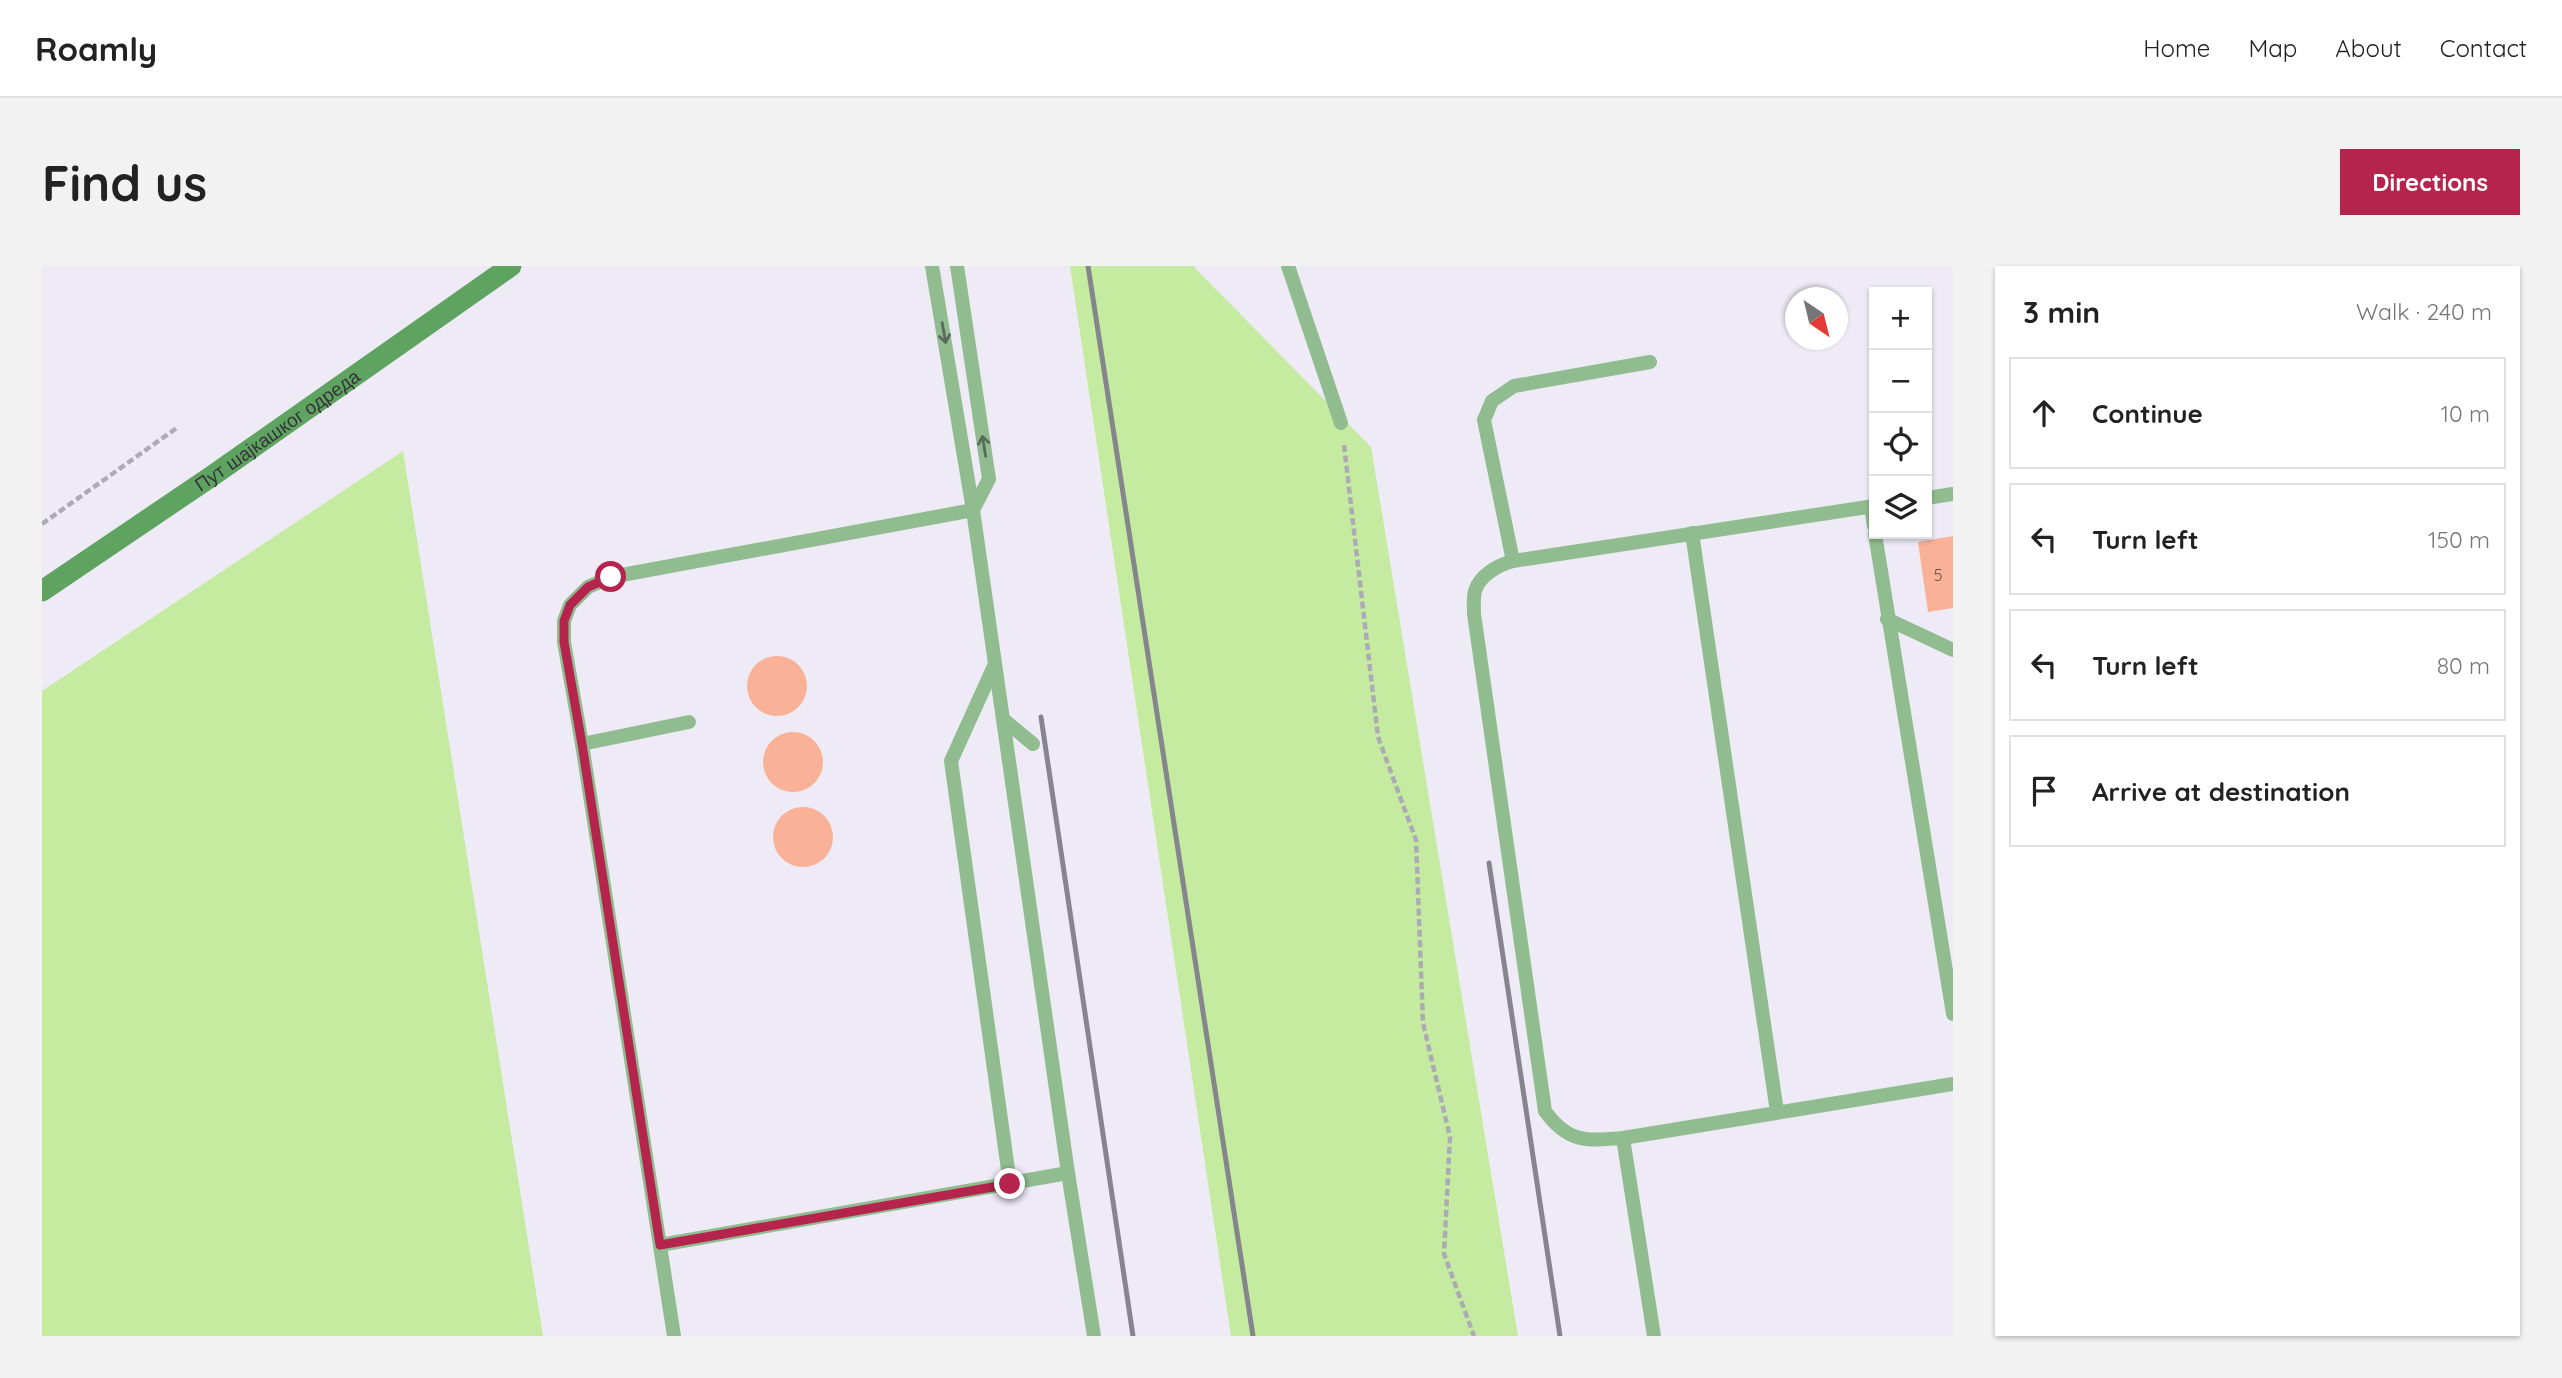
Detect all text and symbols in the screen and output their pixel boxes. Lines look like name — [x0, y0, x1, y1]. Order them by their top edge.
text: Roamly — [35, 28, 157, 69]
text: Home — [2143, 33, 2210, 63]
text: Map — [2248, 33, 2297, 63]
text: About — [2335, 33, 2402, 63]
text: Contact — [2440, 33, 2527, 63]
button: Directions — [2340, 149, 2520, 215]
text: Find us — [42, 152, 207, 213]
north arrow — [1785, 287, 1848, 350]
map controls — [1869, 287, 1932, 539]
button: + — [1869, 287, 1932, 350]
text: 3 min — [2023, 293, 2100, 331]
text: Walk · 240 m — [2356, 297, 2492, 326]
one-way arrow — [938, 321, 951, 344]
button: − — [1869, 350, 1932, 413]
street label: Пут шајкашког одреда — [190, 364, 365, 496]
icon: ahead — [2025, 394, 2063, 432]
text: Continue — [2092, 397, 2203, 430]
text: 10 m — [2441, 399, 2490, 428]
button: locate — [1869, 413, 1932, 476]
one-way arrow — [978, 435, 991, 458]
button: layers — [1869, 476, 1932, 539]
icon: left — [2025, 520, 2063, 558]
text: Turn left — [2092, 523, 2199, 556]
text: 150 m — [2428, 525, 2490, 554]
route start — [595, 561, 626, 592]
house number: 5 — [1934, 565, 1942, 585]
icon: left — [2025, 646, 2063, 684]
text: Turn left — [2092, 649, 2199, 682]
text: 80 m — [2437, 651, 2490, 680]
icon: arrive — [2025, 772, 2063, 810]
text: Arrive at destination — [2092, 775, 2350, 808]
route end — [994, 1168, 1025, 1199]

